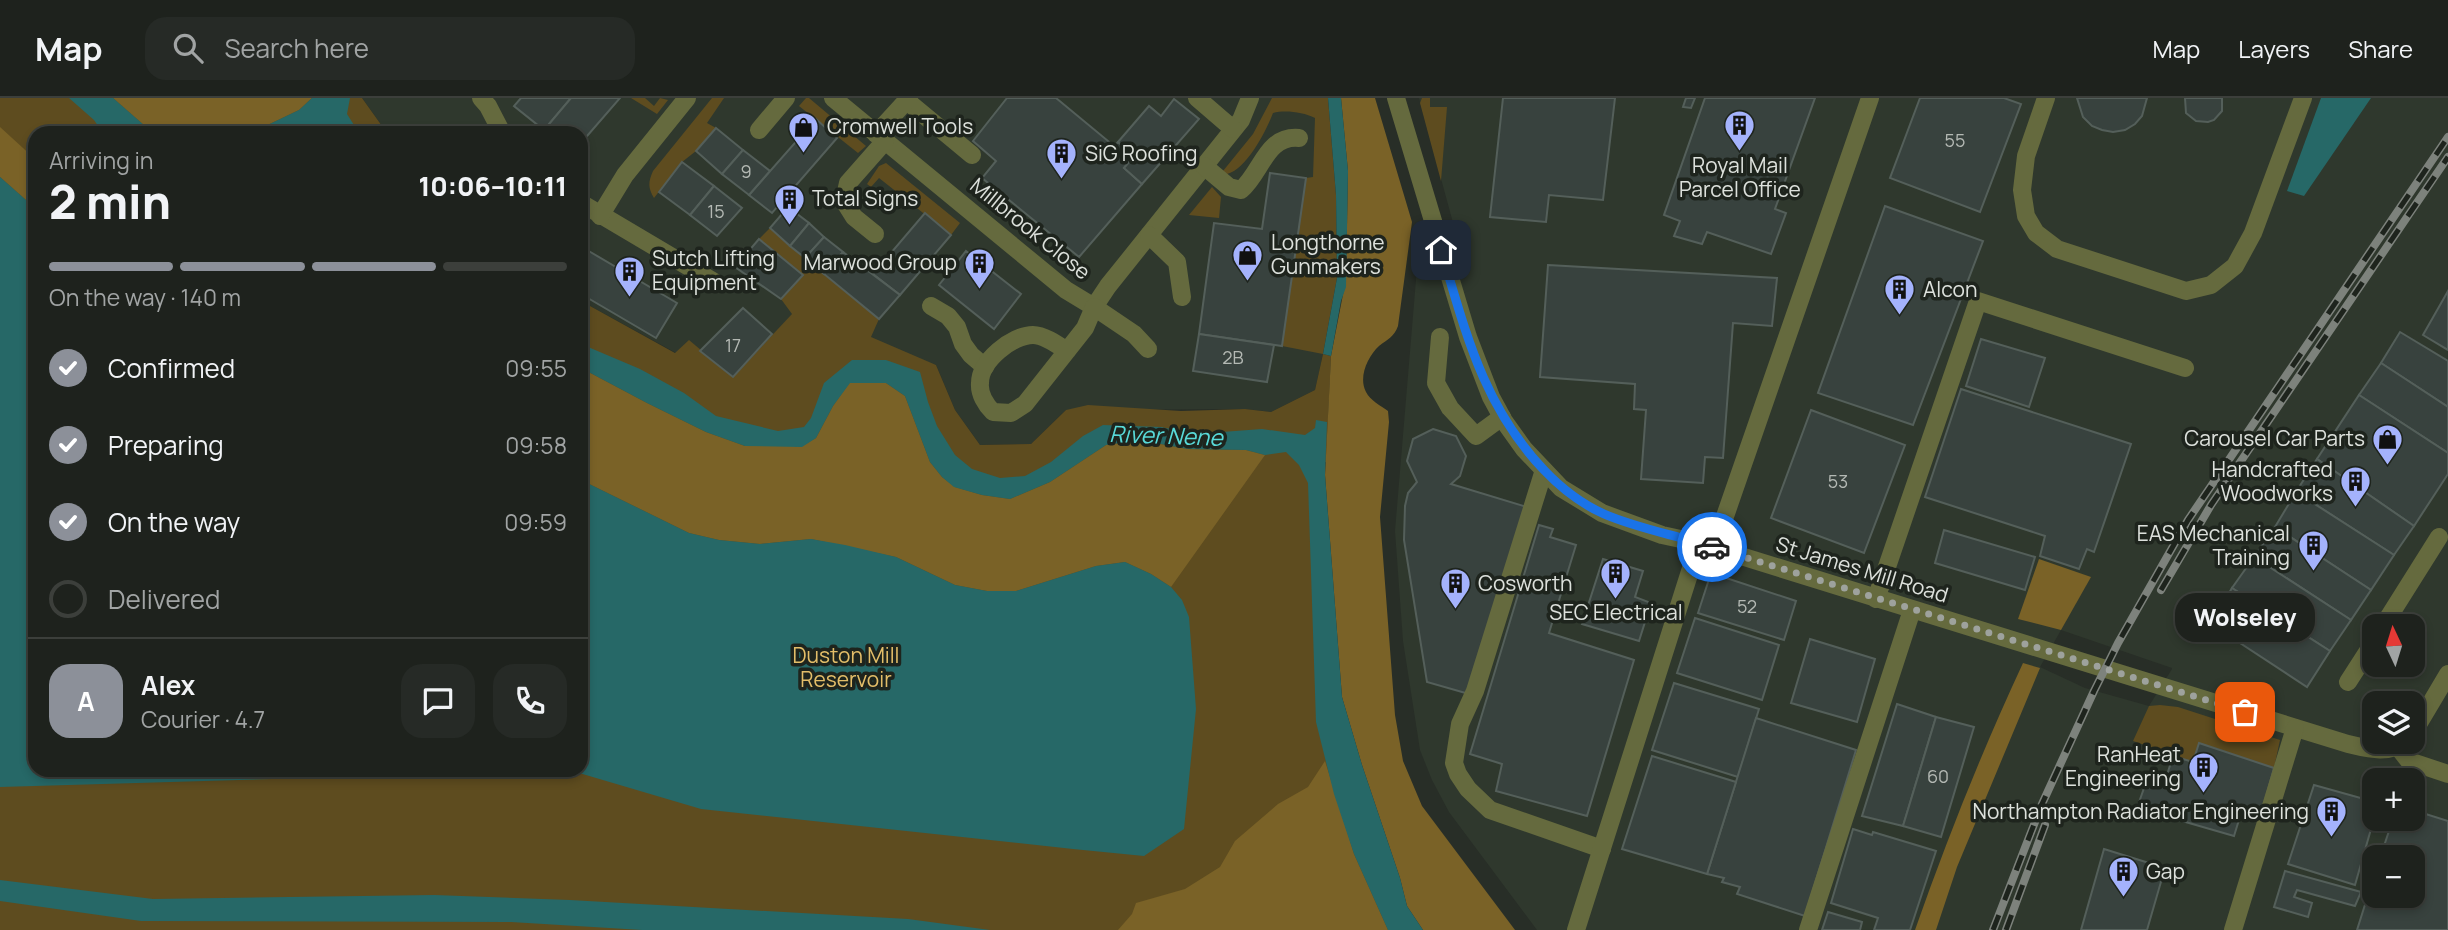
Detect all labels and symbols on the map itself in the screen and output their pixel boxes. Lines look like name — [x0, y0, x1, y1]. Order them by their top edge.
building icon: Royal Mail Parcel Office — [1723, 109, 1757, 153]
shop icon: Cromwell Tools — [787, 110, 821, 154]
place label: Cromwell Tools — [827, 112, 973, 140]
house number: 55 — [1945, 128, 1965, 152]
building icon: SiG Roofing — [1045, 137, 1079, 181]
place label: SiG Roofing — [1085, 139, 1198, 167]
place label: Royal Mail Parcel Office — [1679, 151, 1801, 203]
house number: 9 — [740, 159, 752, 183]
street label: Millbrook Close — [965, 171, 1097, 285]
building icon: Total Signs — [772, 182, 806, 226]
place label: Total Signs — [812, 184, 918, 212]
house number: 15 — [707, 199, 725, 223]
pin — [1411, 220, 1471, 280]
place label: Longthorne Gunmakers — [1271, 228, 1385, 280]
shop icon: Longthorne Gunmakers — [1231, 238, 1265, 282]
place label: Sutch Lifting Equipment — [652, 244, 775, 296]
building icon: Marwood Group — [963, 246, 997, 290]
place label: Marwood Group — [803, 248, 957, 276]
building icon: Sutch Lifting Equipment — [612, 254, 646, 298]
building icon: Alcon — [1883, 273, 1917, 317]
place label: Alcon — [1923, 275, 1977, 303]
house number: 17 — [725, 333, 741, 357]
house number: 2B — [1222, 345, 1244, 369]
water label: River Nene — [1109, 417, 1225, 453]
shop icon: Carousel Car Parts — [2371, 422, 2405, 466]
place label: Carousel Car Parts — [2184, 424, 2365, 452]
place label: Handcrafted Woodworks — [2212, 455, 2333, 507]
building icon: Handcrafted Woodworks — [2339, 465, 2373, 509]
house number: 53 — [1828, 469, 1848, 493]
courier — [1677, 512, 1747, 582]
place label: EAS Mechanical Training — [2137, 519, 2290, 571]
building icon: EAS Mechanical Training — [2296, 529, 2330, 573]
street label: St James Mill Road — [1773, 530, 1952, 609]
building icon: SEC Electrical — [1599, 556, 1633, 600]
building icon: Cosworth — [1438, 567, 1472, 611]
place label: Cosworth — [1478, 569, 1573, 597]
callout: Wolseley — [2175, 593, 2315, 642]
house number: 52 — [1737, 594, 1757, 618]
place label: SEC Electrical — [1549, 598, 1683, 626]
north arrow — [2362, 614, 2426, 677]
park label: Duston Mill Reservoir — [792, 641, 900, 693]
pin — [2215, 682, 2275, 742]
place label: RanHeat Engineering — [2065, 740, 2181, 792]
building icon: RanHeat Engineering — [2187, 750, 2221, 794]
house number: 60 — [1927, 764, 1949, 788]
building icon: Northampton Radiator Engineering — [2315, 795, 2349, 839]
place label: Northampton Radiator Engineering — [1973, 797, 2309, 825]
building icon: Gap — [2106, 855, 2140, 899]
place label: Gap — [2146, 857, 2185, 885]

